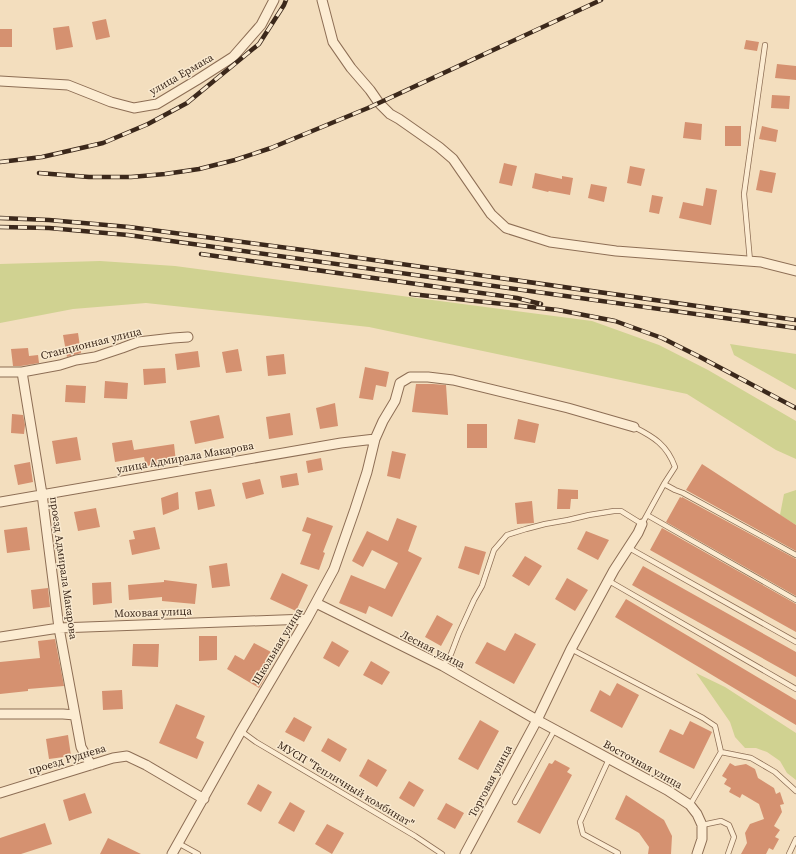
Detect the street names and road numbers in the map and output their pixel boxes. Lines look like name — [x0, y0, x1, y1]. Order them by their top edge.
street label: улица Ермака — [147, 50, 216, 99]
street label: Станционная улица — [39, 324, 144, 363]
street label: улица Адмирала Макарова — [115, 438, 255, 477]
street label: проезд Адмирала Макарова — [46, 496, 81, 641]
street label: Моховая улица — [114, 604, 193, 621]
street label: Школьная улица — [249, 605, 306, 687]
street label: Лесная улица — [398, 627, 468, 672]
street label: Восточная улица — [601, 737, 685, 793]
street label: МУСП "Тепличный комбинат" — [275, 738, 417, 831]
street label: проезд Руднева — [27, 740, 108, 778]
street label: Торговая улица — [465, 742, 516, 820]

